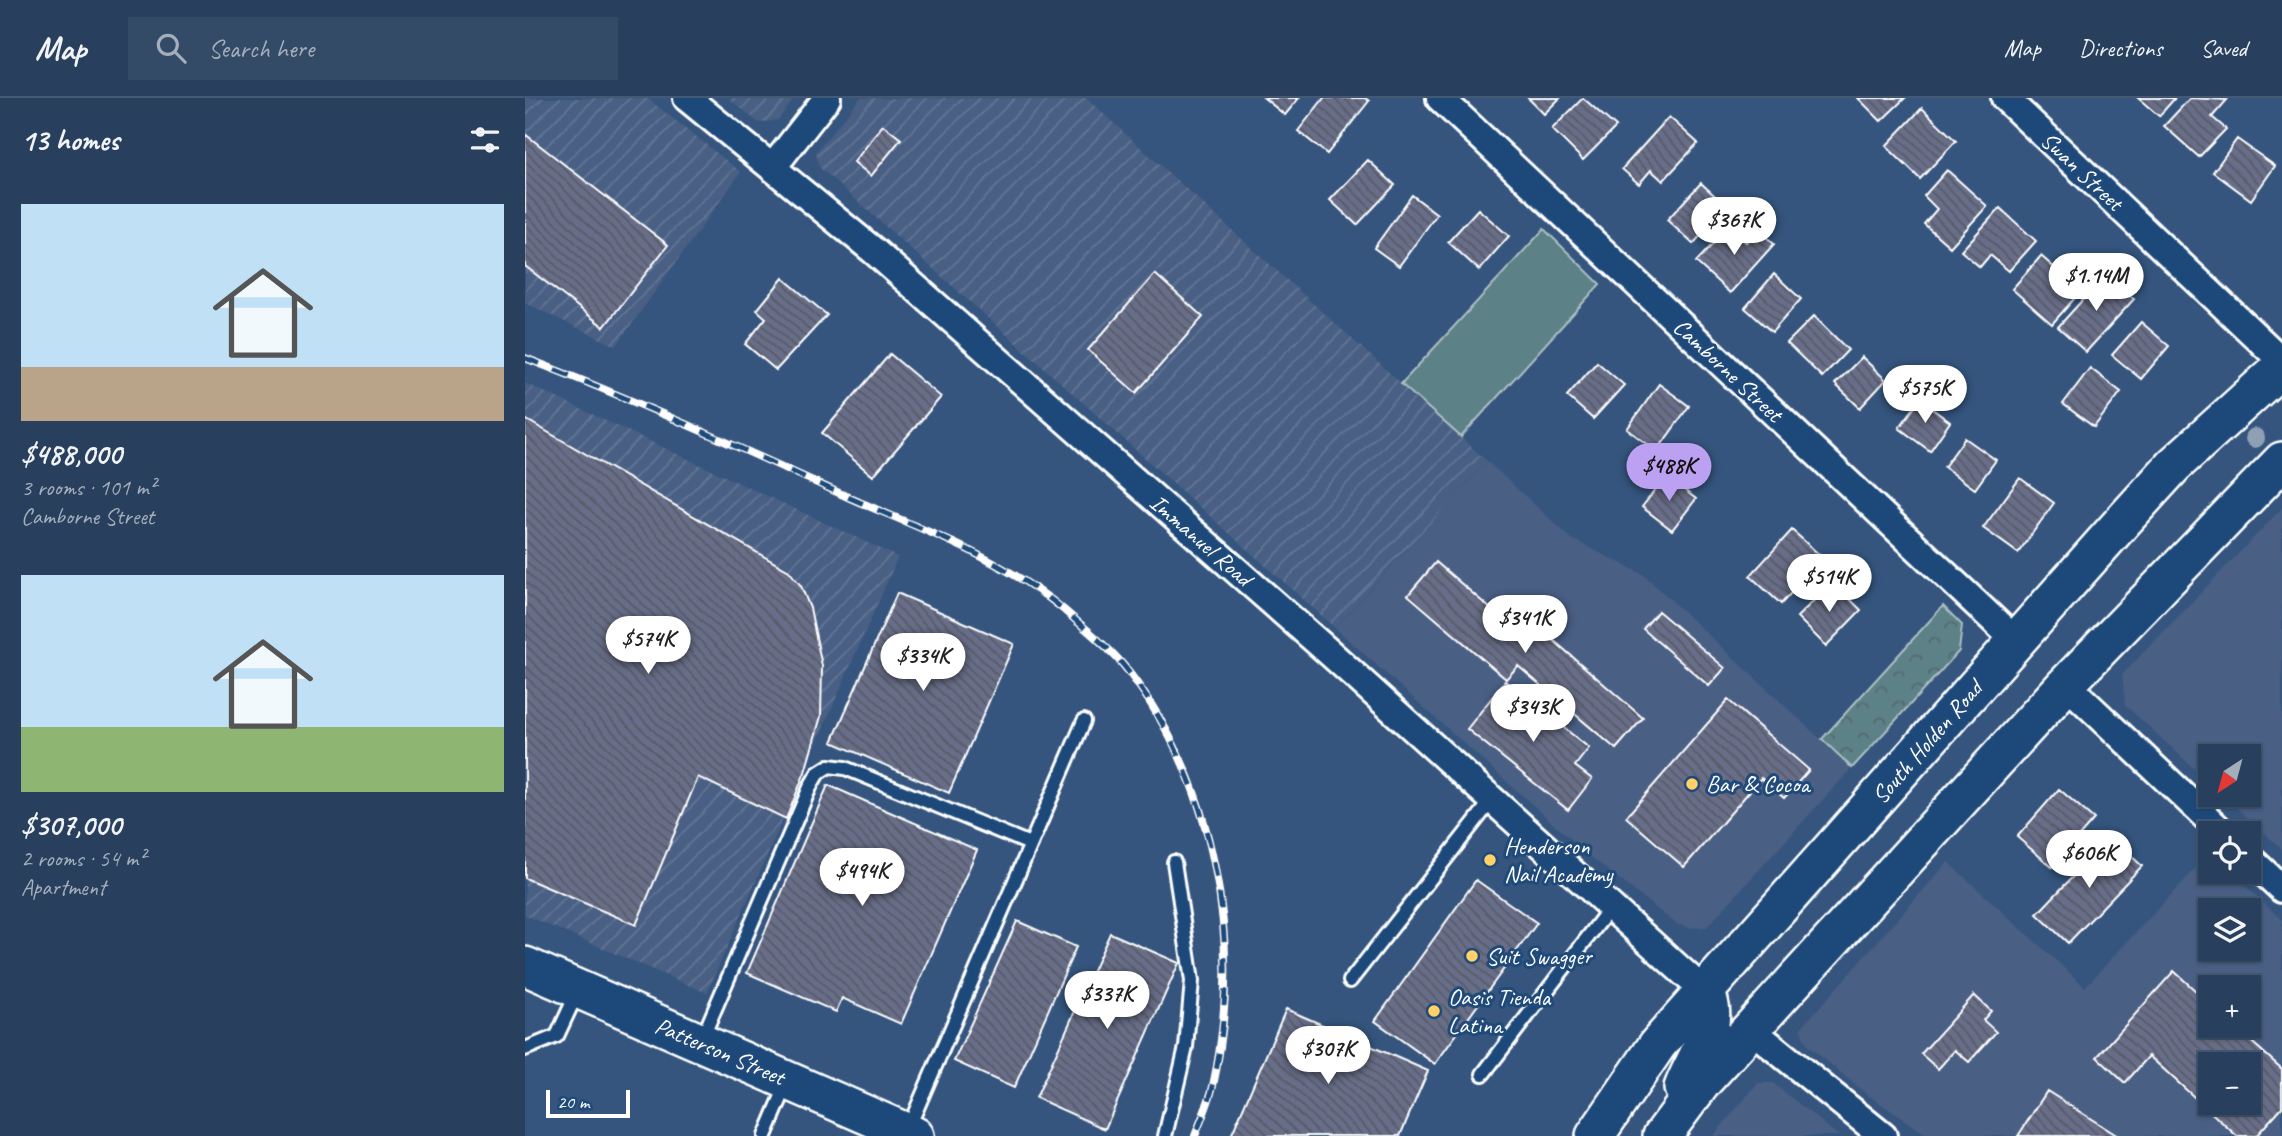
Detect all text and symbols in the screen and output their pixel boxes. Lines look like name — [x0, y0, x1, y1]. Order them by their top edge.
search box — [128, 17, 618, 80]
text: Map — [35, 27, 86, 69]
icon: search — [152, 29, 190, 67]
text: Search here — [208, 32, 314, 65]
text: Map — [2004, 33, 2041, 63]
text: Directions — [2079, 33, 2162, 63]
text: Saved — [2200, 33, 2247, 63]
text: 13 homes — [21, 121, 119, 159]
icon: filters — [466, 121, 504, 159]
street label: Swan Street — [2034, 125, 2131, 218]
pin: $367K — [1685, 198, 1783, 257]
text: $367K — [1707, 205, 1761, 234]
icon: home — [200, 250, 326, 376]
pin: $1.14M — [2039, 254, 2153, 313]
text: $1.14M — [2065, 261, 2127, 290]
street label: Camborne Street — [1667, 312, 1791, 430]
pin: $575K — [1876, 366, 1974, 425]
text: $575K — [1899, 373, 1951, 402]
text: $488,000 — [21, 435, 121, 473]
pin: $488K — [1620, 444, 1718, 503]
text: $488K — [1642, 451, 1696, 480]
text: 3 rooms · 101 m² — [21, 473, 156, 502]
street label: Immanuel Road — [1144, 487, 1261, 595]
text: Camborne Street — [21, 502, 154, 531]
pin: $514K — [1780, 554, 1878, 614]
text: $514K — [1803, 562, 1855, 591]
pin: $341K — [1476, 596, 1574, 655]
text: $341K — [1498, 603, 1552, 632]
pin: $574K — [599, 616, 697, 676]
icon: home — [200, 621, 326, 747]
text: $574K — [622, 624, 674, 653]
pin: $334K — [874, 634, 972, 693]
text: $334K — [896, 641, 950, 670]
street label: South Holden Road — [1865, 671, 1991, 810]
pin: $343K — [1484, 684, 1582, 744]
text: $343K — [1506, 692, 1560, 721]
north arrow — [2198, 744, 2261, 807]
map controls — [2198, 744, 2261, 1115]
place label: Bar & Cocoa — [1706, 769, 1812, 799]
marker: Bar & Cocoa — [1684, 776, 1700, 792]
text: $307,000 — [21, 806, 121, 844]
button: locate — [2198, 821, 2261, 884]
pin: $606K — [2040, 830, 2138, 890]
place label: Henderson Nail Academy — [1504, 831, 1614, 889]
text: $606K — [2062, 838, 2116, 867]
text: 2 rooms · 54 m² — [21, 844, 145, 873]
pin: $494K — [813, 848, 911, 908]
marker: Henderson Nail Academy — [1482, 852, 1498, 868]
text: $494K — [836, 856, 888, 885]
text: Apartment — [21, 873, 106, 902]
button: layers — [2198, 898, 2261, 961]
place label: Suit Swagger — [1486, 941, 1594, 971]
marker: Suit Swagger — [1464, 948, 1480, 964]
pin: $337K — [1058, 972, 1156, 1031]
button: + — [2198, 975, 2261, 1038]
text: $337K — [1081, 979, 1134, 1008]
place label: Oasis Tienda Latina — [1448, 982, 1552, 1040]
marker: Oasis Tienda Latina — [1426, 1003, 1442, 1019]
street label: Patterson Street — [651, 1010, 791, 1093]
pin: $307K — [1279, 1026, 1377, 1086]
text: $307K — [1302, 1034, 1355, 1063]
button: − — [2198, 1052, 2261, 1115]
scale bar — [546, 1087, 630, 1119]
text: 20 m — [557, 1090, 589, 1114]

